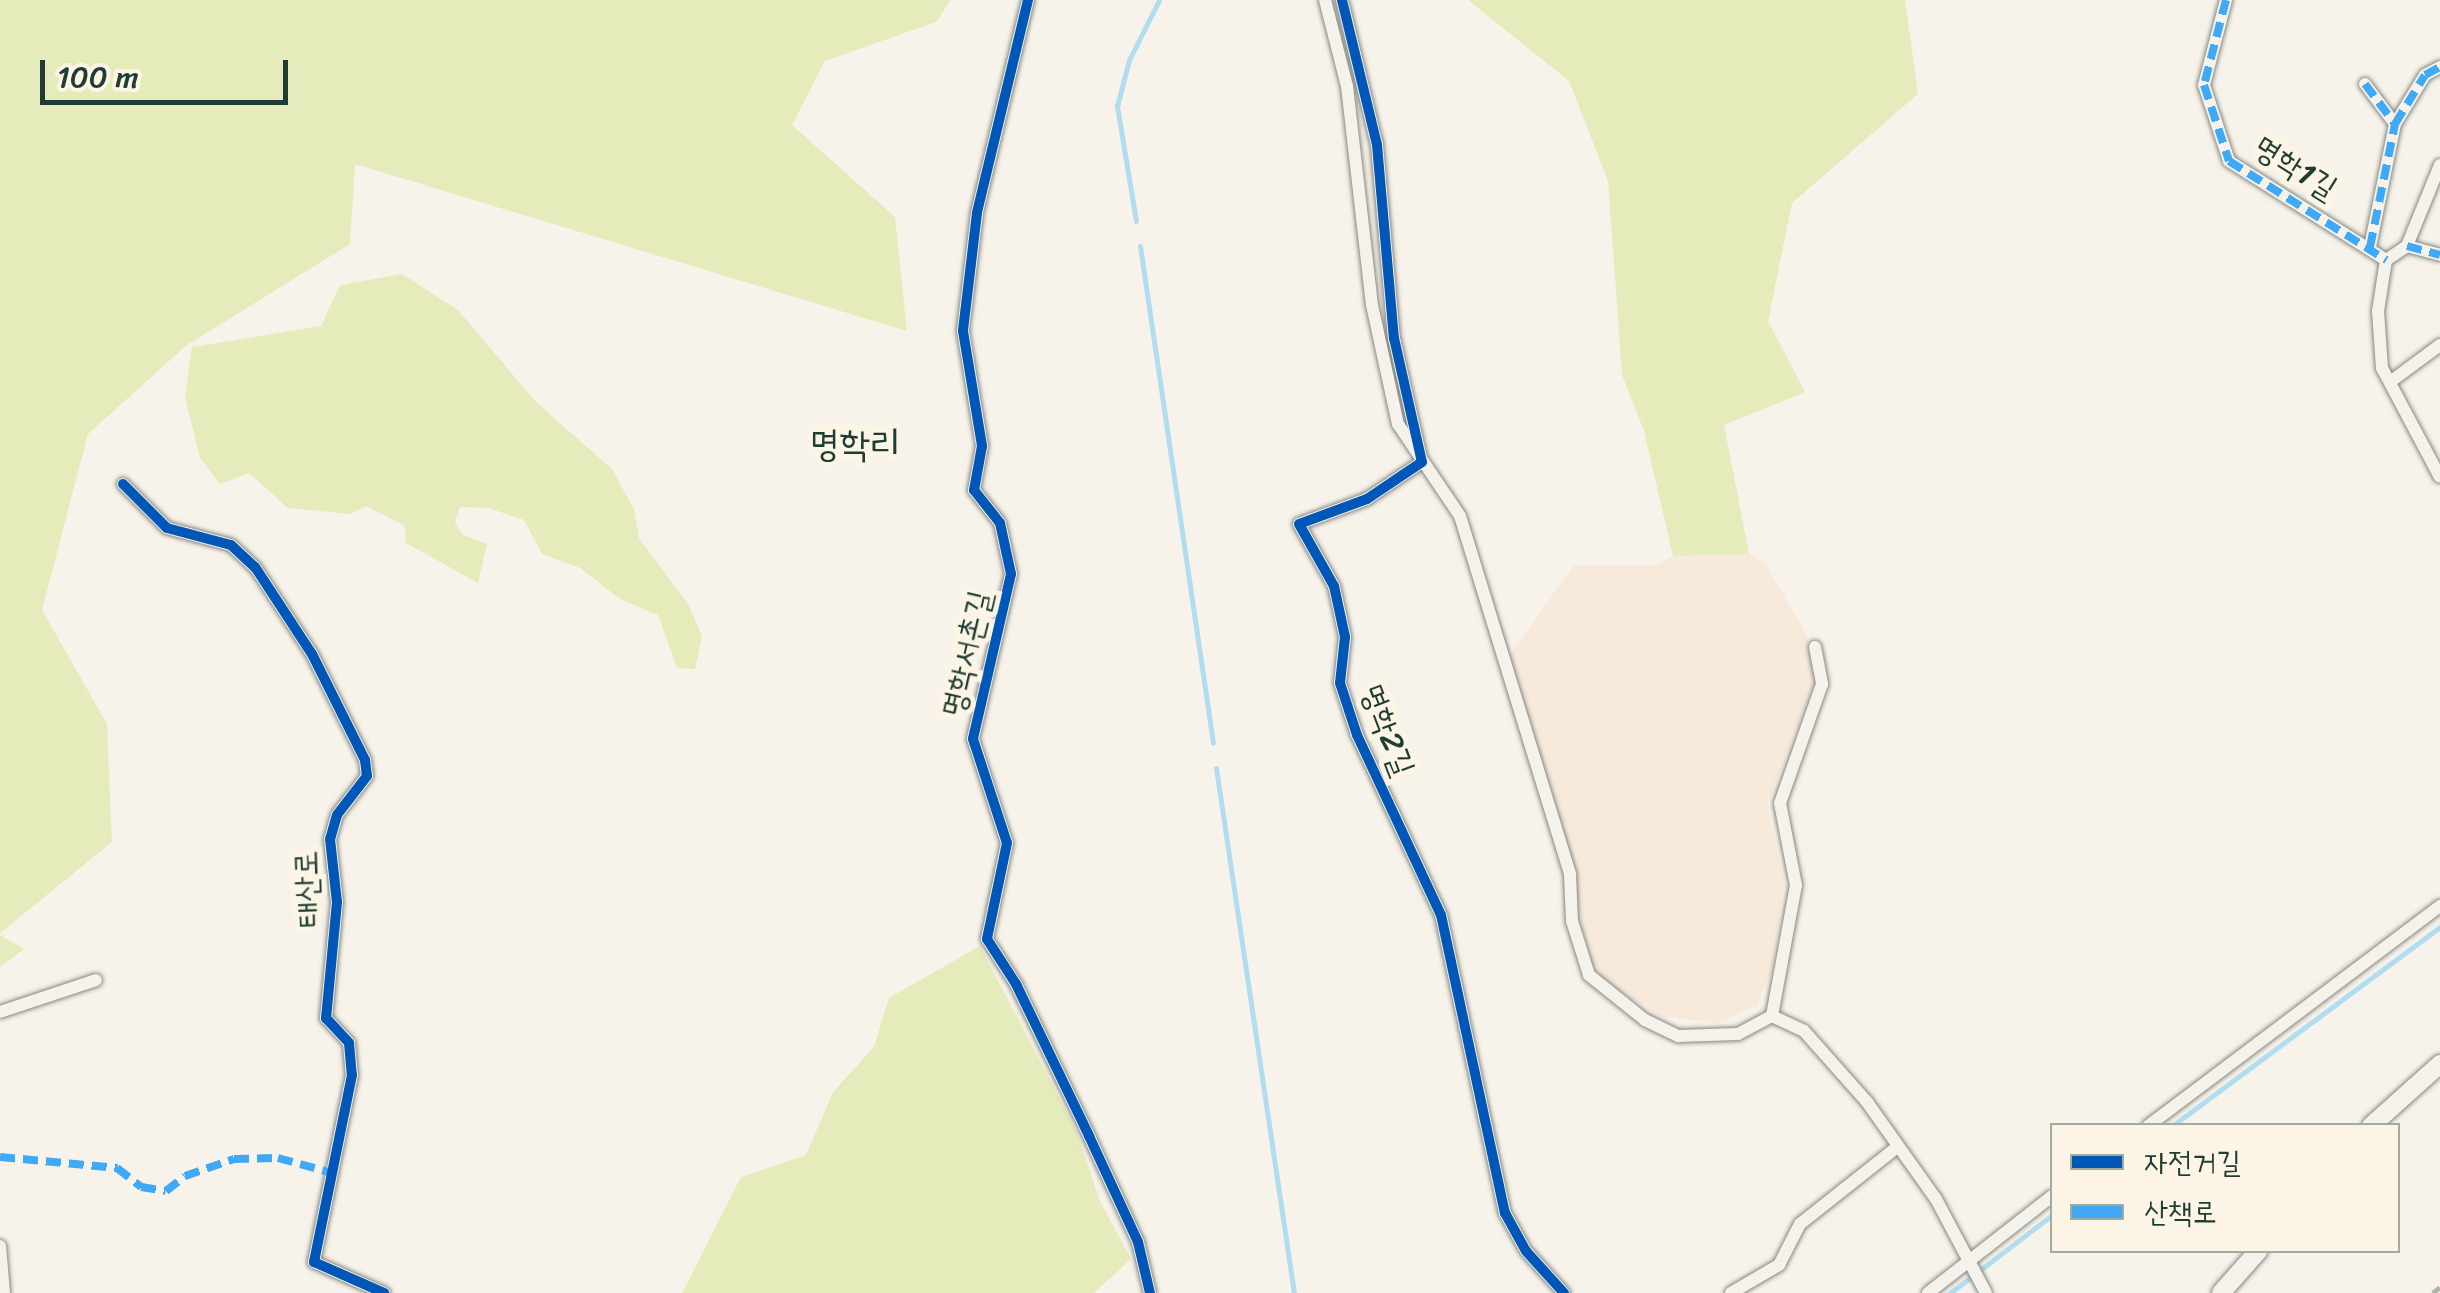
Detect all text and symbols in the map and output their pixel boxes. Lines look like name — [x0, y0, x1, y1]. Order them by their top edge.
scale bar — [45, 40, 292, 102]
text: 100 m — [57, 50, 139, 104]
street label: 명학1길 — [2246, 128, 2344, 208]
district label: 명학리 — [809, 421, 901, 467]
street label: 명학서촌길 — [934, 587, 1000, 721]
street label: 명학2길 — [1352, 678, 1422, 782]
street label: 태산로 — [287, 850, 329, 928]
legend — [2050, 1123, 2400, 1253]
text: 자전거길 — [2144, 1135, 2241, 1189]
text: 산책로 — [2144, 1185, 2216, 1239]

